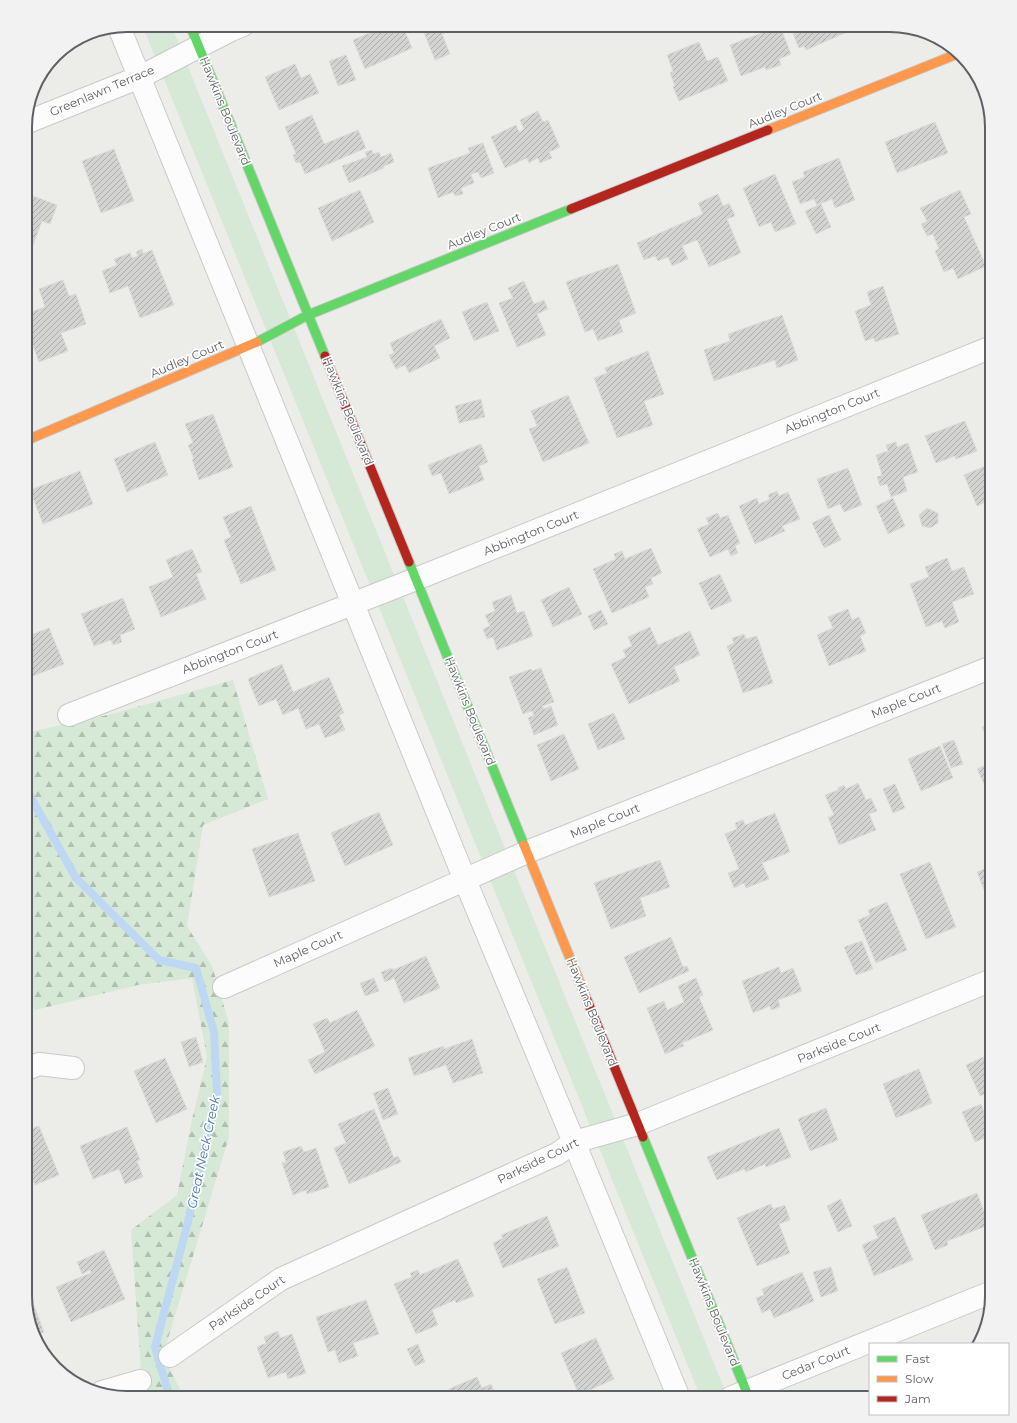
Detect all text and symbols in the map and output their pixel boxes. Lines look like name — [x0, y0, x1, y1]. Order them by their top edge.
street label: Hawkins Boulevard — [197, 54, 254, 167]
street label: Greenlawn Terrace — [47, 62, 156, 119]
street label: Audley Court — [746, 88, 824, 131]
street label: Audley Court — [445, 209, 523, 252]
street label: Audley Court — [148, 336, 226, 381]
street label: Hawkins Boulevard — [320, 354, 377, 467]
street label: Abbington Court — [782, 385, 882, 437]
street label: Abbington Court — [481, 507, 581, 559]
street label: Abbington Court — [180, 626, 280, 677]
street label: Hawkins Boulevard — [442, 654, 499, 767]
street label: Maple Court — [869, 680, 943, 721]
street label: Maple Court — [568, 800, 642, 841]
street label: Maple Court — [271, 927, 345, 970]
street label: Hawkins Boulevard — [564, 955, 621, 1068]
street label: Parkside Court — [795, 1019, 883, 1066]
water label: Great Neck Creek — [183, 1093, 223, 1210]
street label: Parkside Court — [495, 1134, 581, 1187]
street label: Hawkins Boulevard — [686, 1255, 743, 1368]
street label: Parkside Court — [206, 1272, 288, 1334]
street label: Cedar Court — [779, 1342, 852, 1383]
legend — [869, 1343, 1009, 1415]
text: Fast — [905, 1351, 930, 1366]
text: Slow — [905, 1371, 934, 1386]
text: Jam — [904, 1391, 931, 1406]

